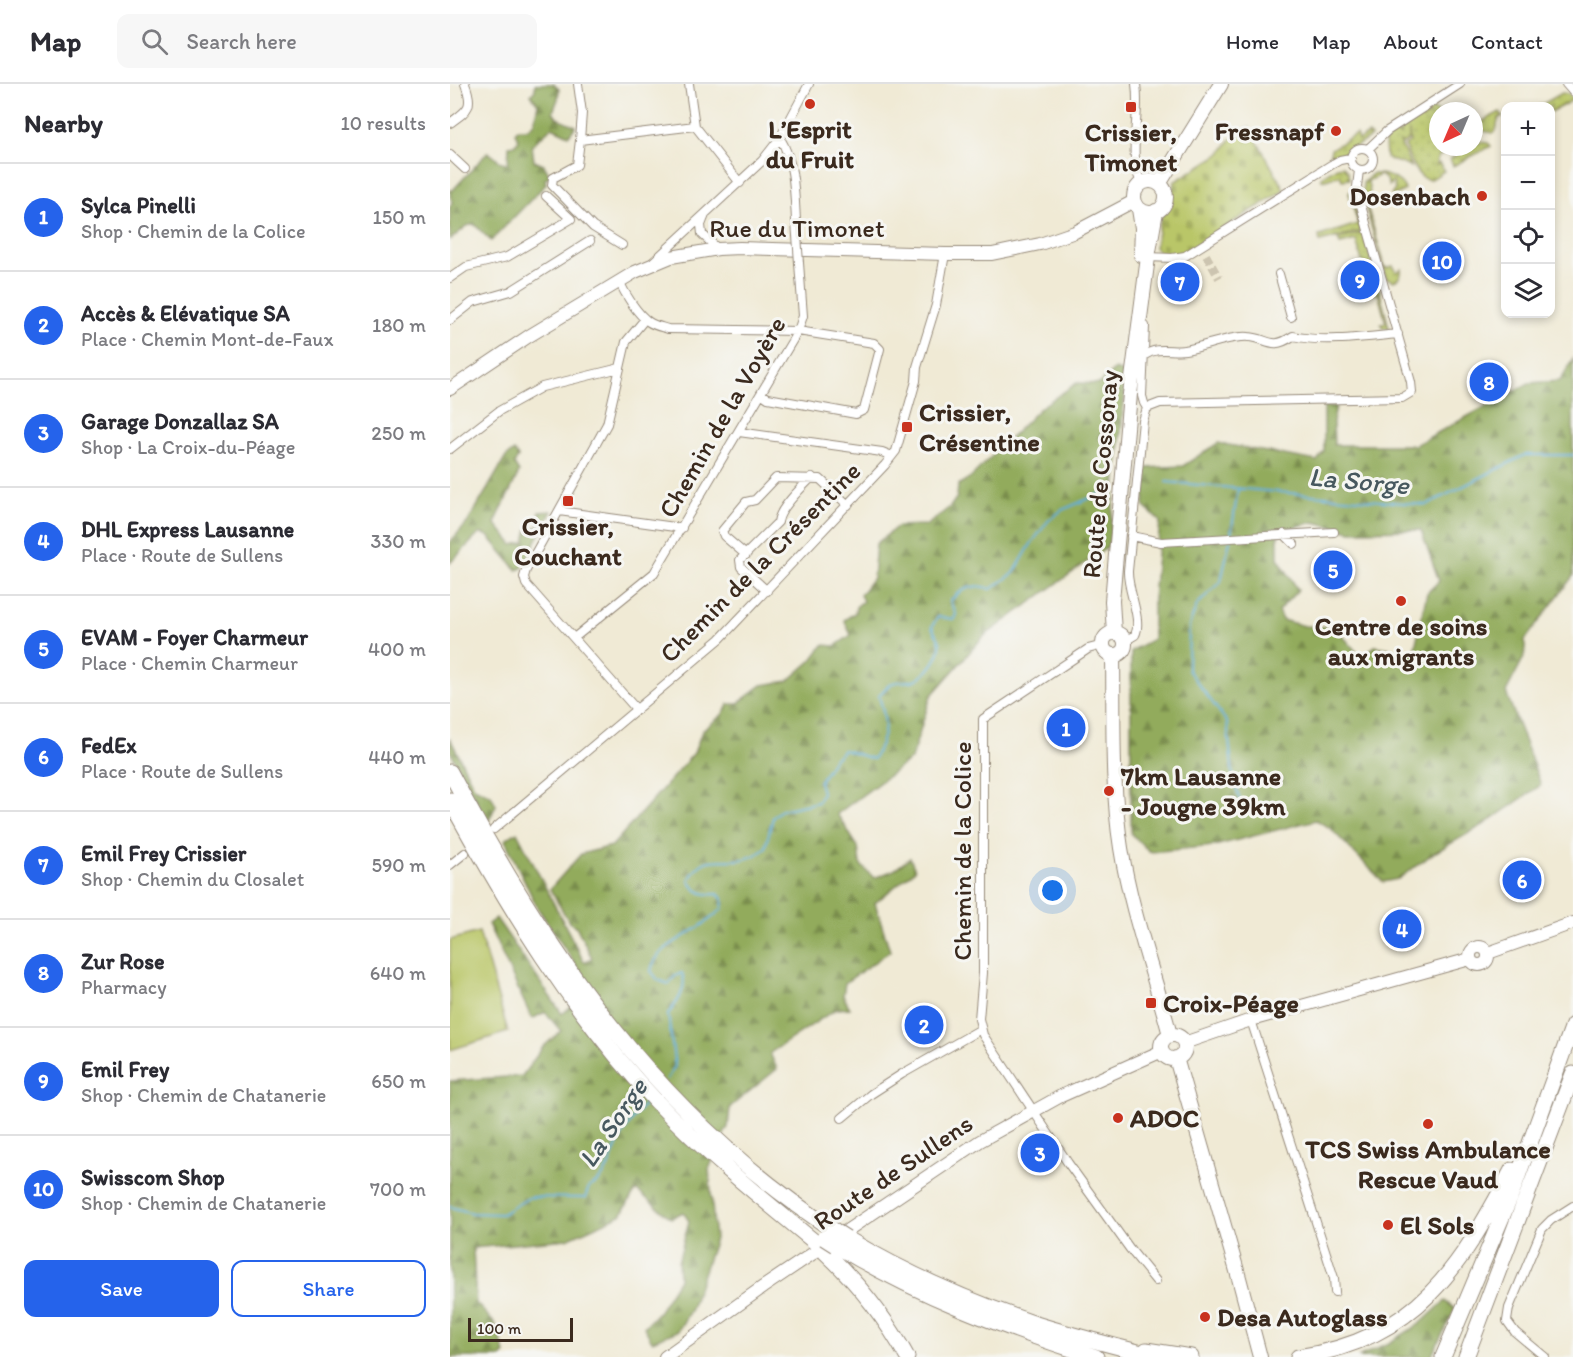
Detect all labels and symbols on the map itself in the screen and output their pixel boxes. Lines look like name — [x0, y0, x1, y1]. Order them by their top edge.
marker: L’Esprit du Fruit — [803, 97, 817, 111]
marker: Crissier, Timonet — [1124, 100, 1138, 114]
north arrow — [1429, 102, 1483, 156]
place label: L’Esprit du Fruit — [766, 113, 854, 175]
place label: Fressnapf — [1215, 115, 1325, 147]
place label: Crissier, Timonet — [1084, 116, 1177, 178]
marker: Fressnapf — [1329, 124, 1343, 138]
place label: Dosenbach — [1349, 180, 1471, 212]
marker: Dosenbach — [1475, 189, 1489, 203]
street label: Rue du Timonet — [709, 212, 885, 244]
pin: 10 — [1422, 238, 1462, 284]
pin: 9 — [1340, 258, 1380, 302]
pin: 7 — [1160, 260, 1200, 304]
street label: Chemin de la Voyère — [651, 311, 793, 523]
pin: 8 — [1470, 360, 1508, 404]
street label: Route de Cossonay — [1075, 368, 1125, 580]
place label: Crissier, Crésentine — [919, 396, 1040, 458]
marker: Crissier, Crésentine — [900, 420, 914, 434]
street label: Chemin de la Crésentine — [653, 455, 867, 669]
water label: La Sorge — [1308, 460, 1411, 501]
marker: Crissier, Couchant — [561, 494, 575, 508]
place label: Crissier, Couchant — [514, 510, 622, 572]
pin: 5 — [1314, 548, 1352, 592]
marker: Centre de soins aux migrants — [1394, 594, 1408, 608]
place label: Centre de soins aux migrants — [1315, 610, 1487, 672]
pin: 1 — [1046, 706, 1086, 750]
street label: Chemin de la Colice — [946, 741, 978, 961]
place label: 7km Lausanne - Jougne 39km — [1120, 760, 1286, 822]
marker: 7km Lausanne - Jougne 39km — [1102, 784, 1116, 798]
pin: 6 — [1502, 858, 1542, 902]
your location — [1038, 876, 1067, 905]
pin: 4 — [1382, 906, 1422, 952]
place label: Croix-Péage — [1163, 987, 1299, 1019]
marker: Croix-Péage — [1144, 996, 1158, 1010]
pin: 2 — [904, 1002, 944, 1048]
water label: La Sorge — [571, 1071, 655, 1173]
place label: ADOC — [1129, 1102, 1200, 1134]
street label: Route de Sullens — [807, 1107, 979, 1237]
marker: ADOC — [1111, 1111, 1125, 1125]
marker: TCS Swiss Ambulance Rescue Vaud — [1421, 1117, 1435, 1131]
pin: 3 — [1020, 1130, 1060, 1176]
place label: TCS Swiss Ambulance Rescue Vaud — [1304, 1133, 1551, 1195]
place label: El Sols — [1400, 1209, 1475, 1241]
marker: El Sols — [1381, 1218, 1395, 1232]
place label: Desa Autoglass — [1217, 1301, 1388, 1333]
marker: Desa Autoglass — [1198, 1310, 1212, 1324]
scale bar — [468, 1315, 573, 1342]

